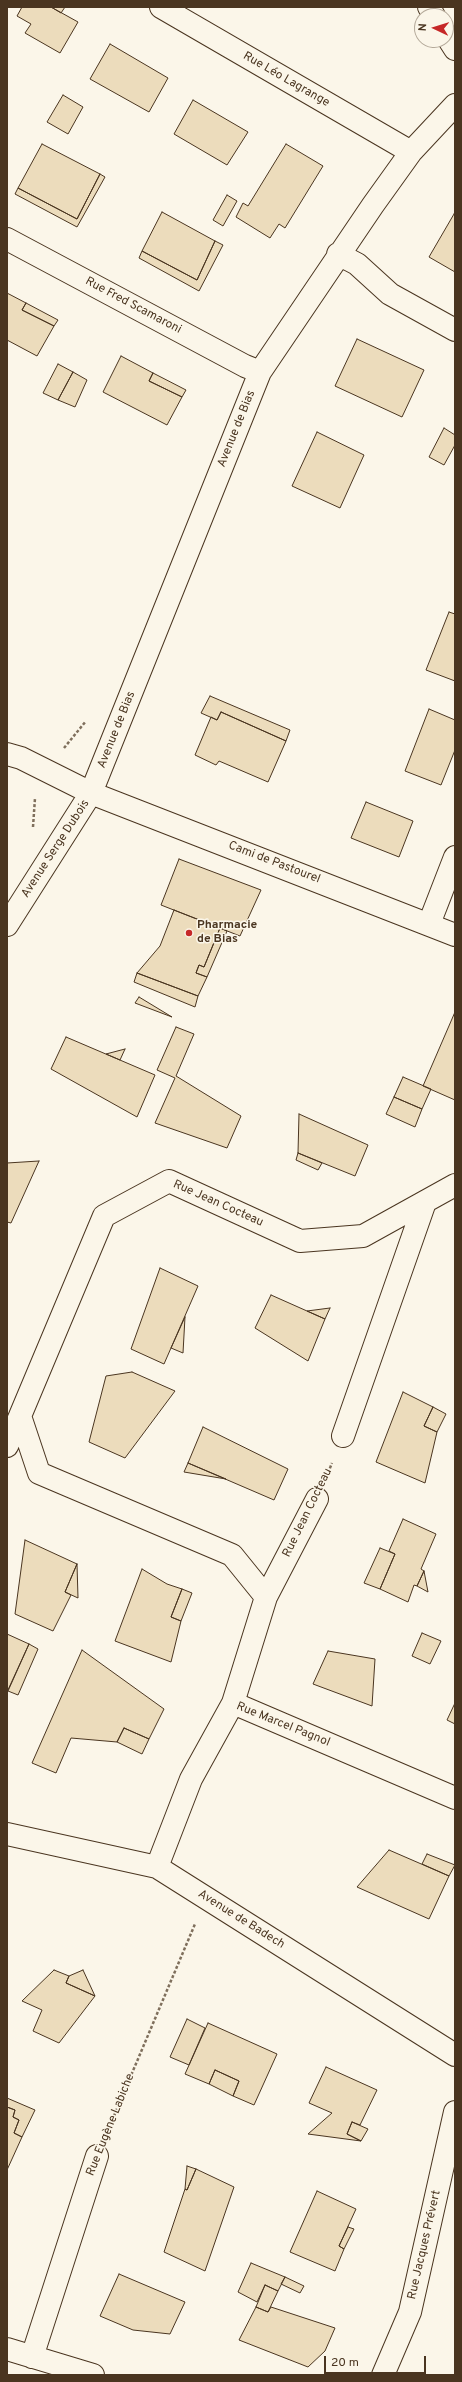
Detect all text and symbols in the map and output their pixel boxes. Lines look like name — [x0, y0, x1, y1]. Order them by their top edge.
north arrow — [414, 8, 454, 48]
text: N — [416, 23, 430, 32]
street label: Rue Léo Lagrange — [240, 49, 332, 111]
street label: Rue Fred Scamaroni — [82, 275, 184, 337]
street label: Avenue de Bias — [215, 388, 259, 470]
street label: Avenue de Bias — [95, 689, 139, 771]
street label: Avenue Serge Dubois — [19, 797, 93, 901]
street label: Cami de Pastourel — [226, 839, 322, 887]
place label: Pharmacie de Bias — [197, 919, 257, 947]
marker: Pharmacie de Bias — [184, 928, 194, 938]
street label: Rue Jean Cocteau — [171, 1178, 265, 1230]
street label: Rue Jean Cocteau — [280, 1466, 336, 1560]
street label: Rue Marcel Pagnol — [234, 1700, 332, 1750]
street label: Avenue de Badech — [195, 1888, 287, 1952]
street label: Rue Eugène Labiche — [84, 2072, 138, 2178]
street label: Rue Jacques Prévert — [405, 2189, 445, 2301]
scale bar — [326, 2348, 428, 2374]
text: 20 m — [331, 2355, 359, 2371]

